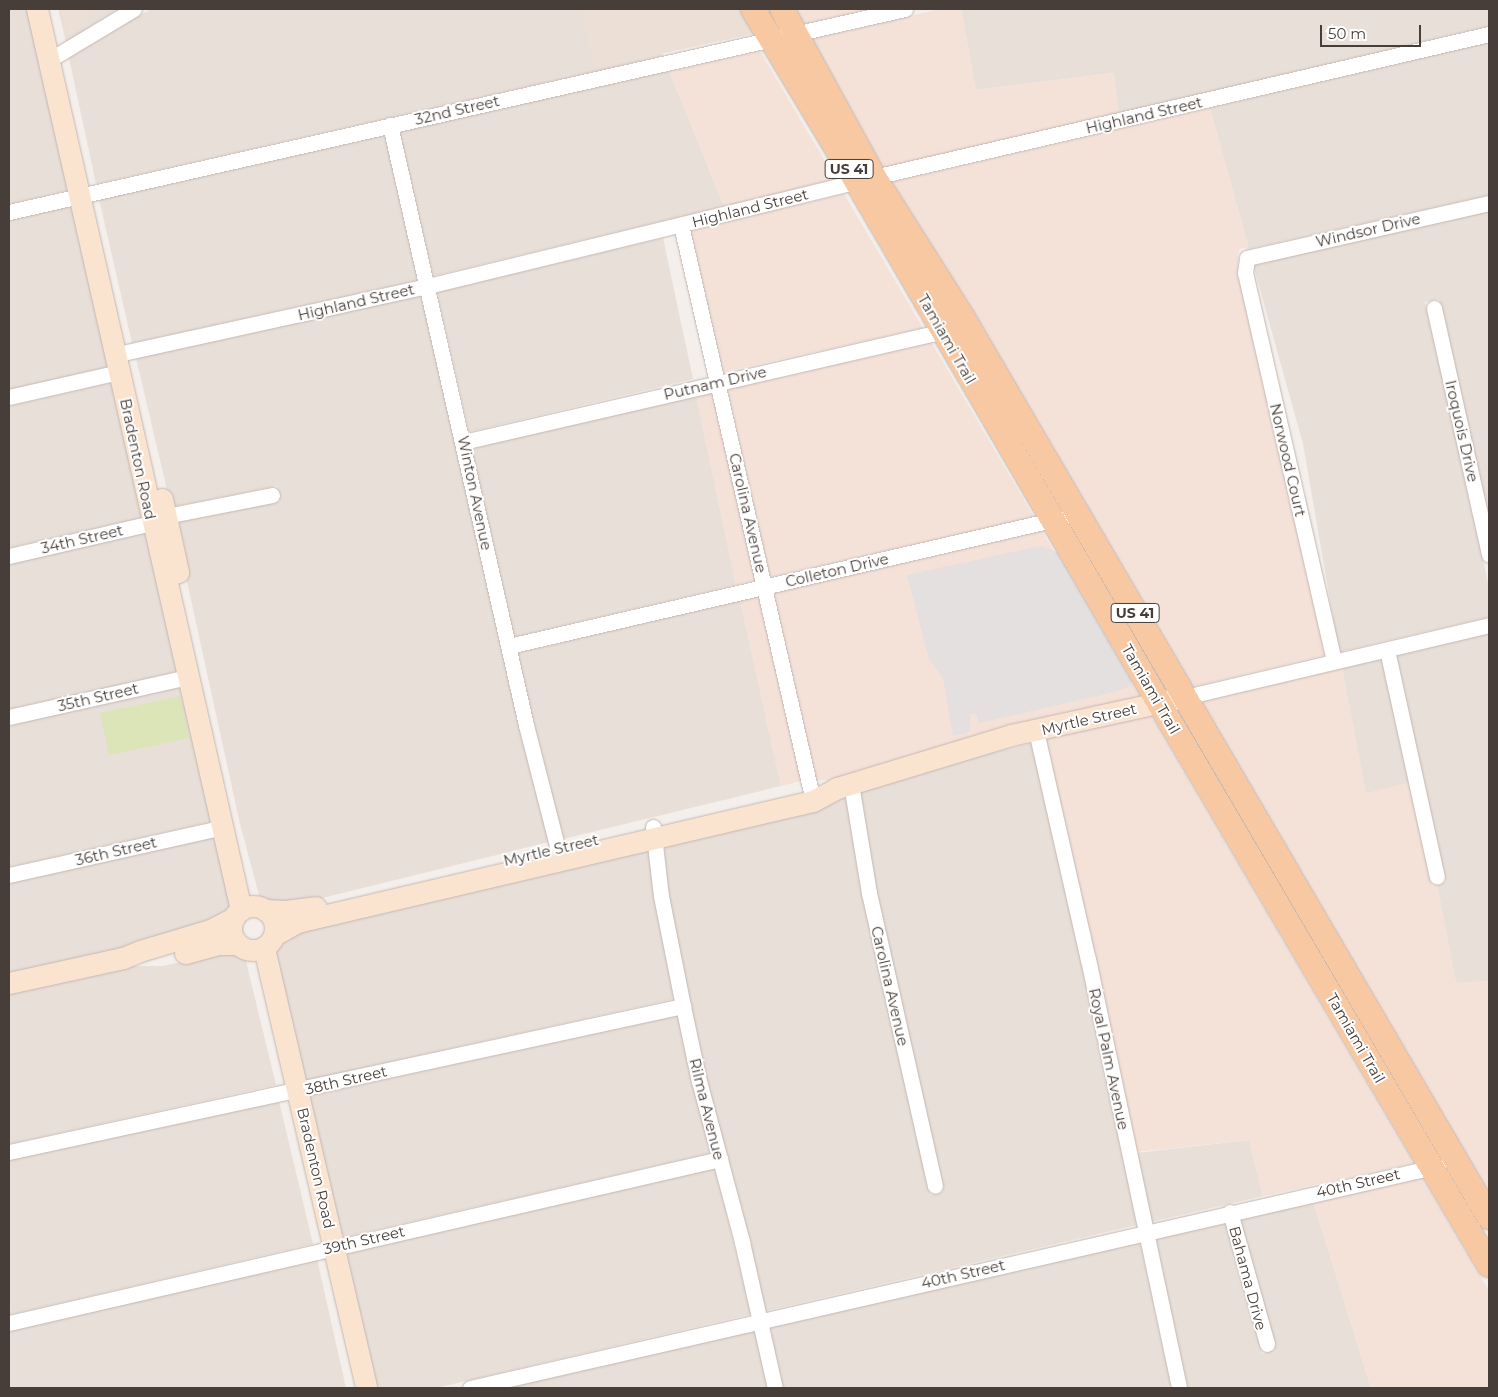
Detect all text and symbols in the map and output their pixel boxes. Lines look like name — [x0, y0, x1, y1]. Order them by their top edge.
scale bar — [1323, 15, 1424, 47]
text: 50 m — [1328, 24, 1366, 43]
street label: 32nd Street — [413, 92, 501, 128]
street label: Highland Street — [1084, 93, 1204, 137]
road number: US 41 — [824, 157, 874, 180]
street label: Highland Street — [690, 185, 810, 231]
street label: Windsor Drive — [1314, 209, 1422, 251]
street label: Highland Street — [296, 280, 416, 324]
street label: Tamiami Trail — [914, 291, 980, 387]
street label: Putnam Drive — [662, 362, 768, 404]
street label: Iroquois Drive — [1442, 378, 1482, 484]
street label: Bradenton Road — [116, 397, 160, 521]
street label: Norwood Court — [1266, 402, 1310, 518]
street label: Winton Avenue — [454, 434, 496, 552]
street label: Carolina Avenue — [725, 451, 771, 575]
street label: 34th Street — [39, 521, 125, 557]
street label: Colleton Drive — [784, 549, 890, 591]
road number: US 41 — [1110, 602, 1160, 624]
street label: Tamiami Trail — [1118, 641, 1184, 737]
street label: 35th Street — [56, 679, 140, 715]
street label: Myrtle Street — [1040, 699, 1138, 739]
street label: Myrtle Street — [502, 830, 600, 870]
street label: 36th Street — [73, 833, 159, 869]
street label: Carolina Avenue — [867, 924, 913, 1048]
street label: Royal Palm Avenue — [1085, 986, 1133, 1132]
street label: Tamiami Trail — [1323, 990, 1389, 1086]
street label: Rilma Avenue — [686, 1056, 728, 1162]
street label: 38th Street — [303, 1062, 389, 1098]
street label: Bradenton Road — [293, 1106, 339, 1230]
street label: 40th Street — [1314, 1165, 1402, 1201]
street label: 39th Street — [321, 1222, 407, 1258]
street label: Bahama Drive — [1225, 1224, 1271, 1332]
street label: 40th Street — [919, 1256, 1007, 1292]

